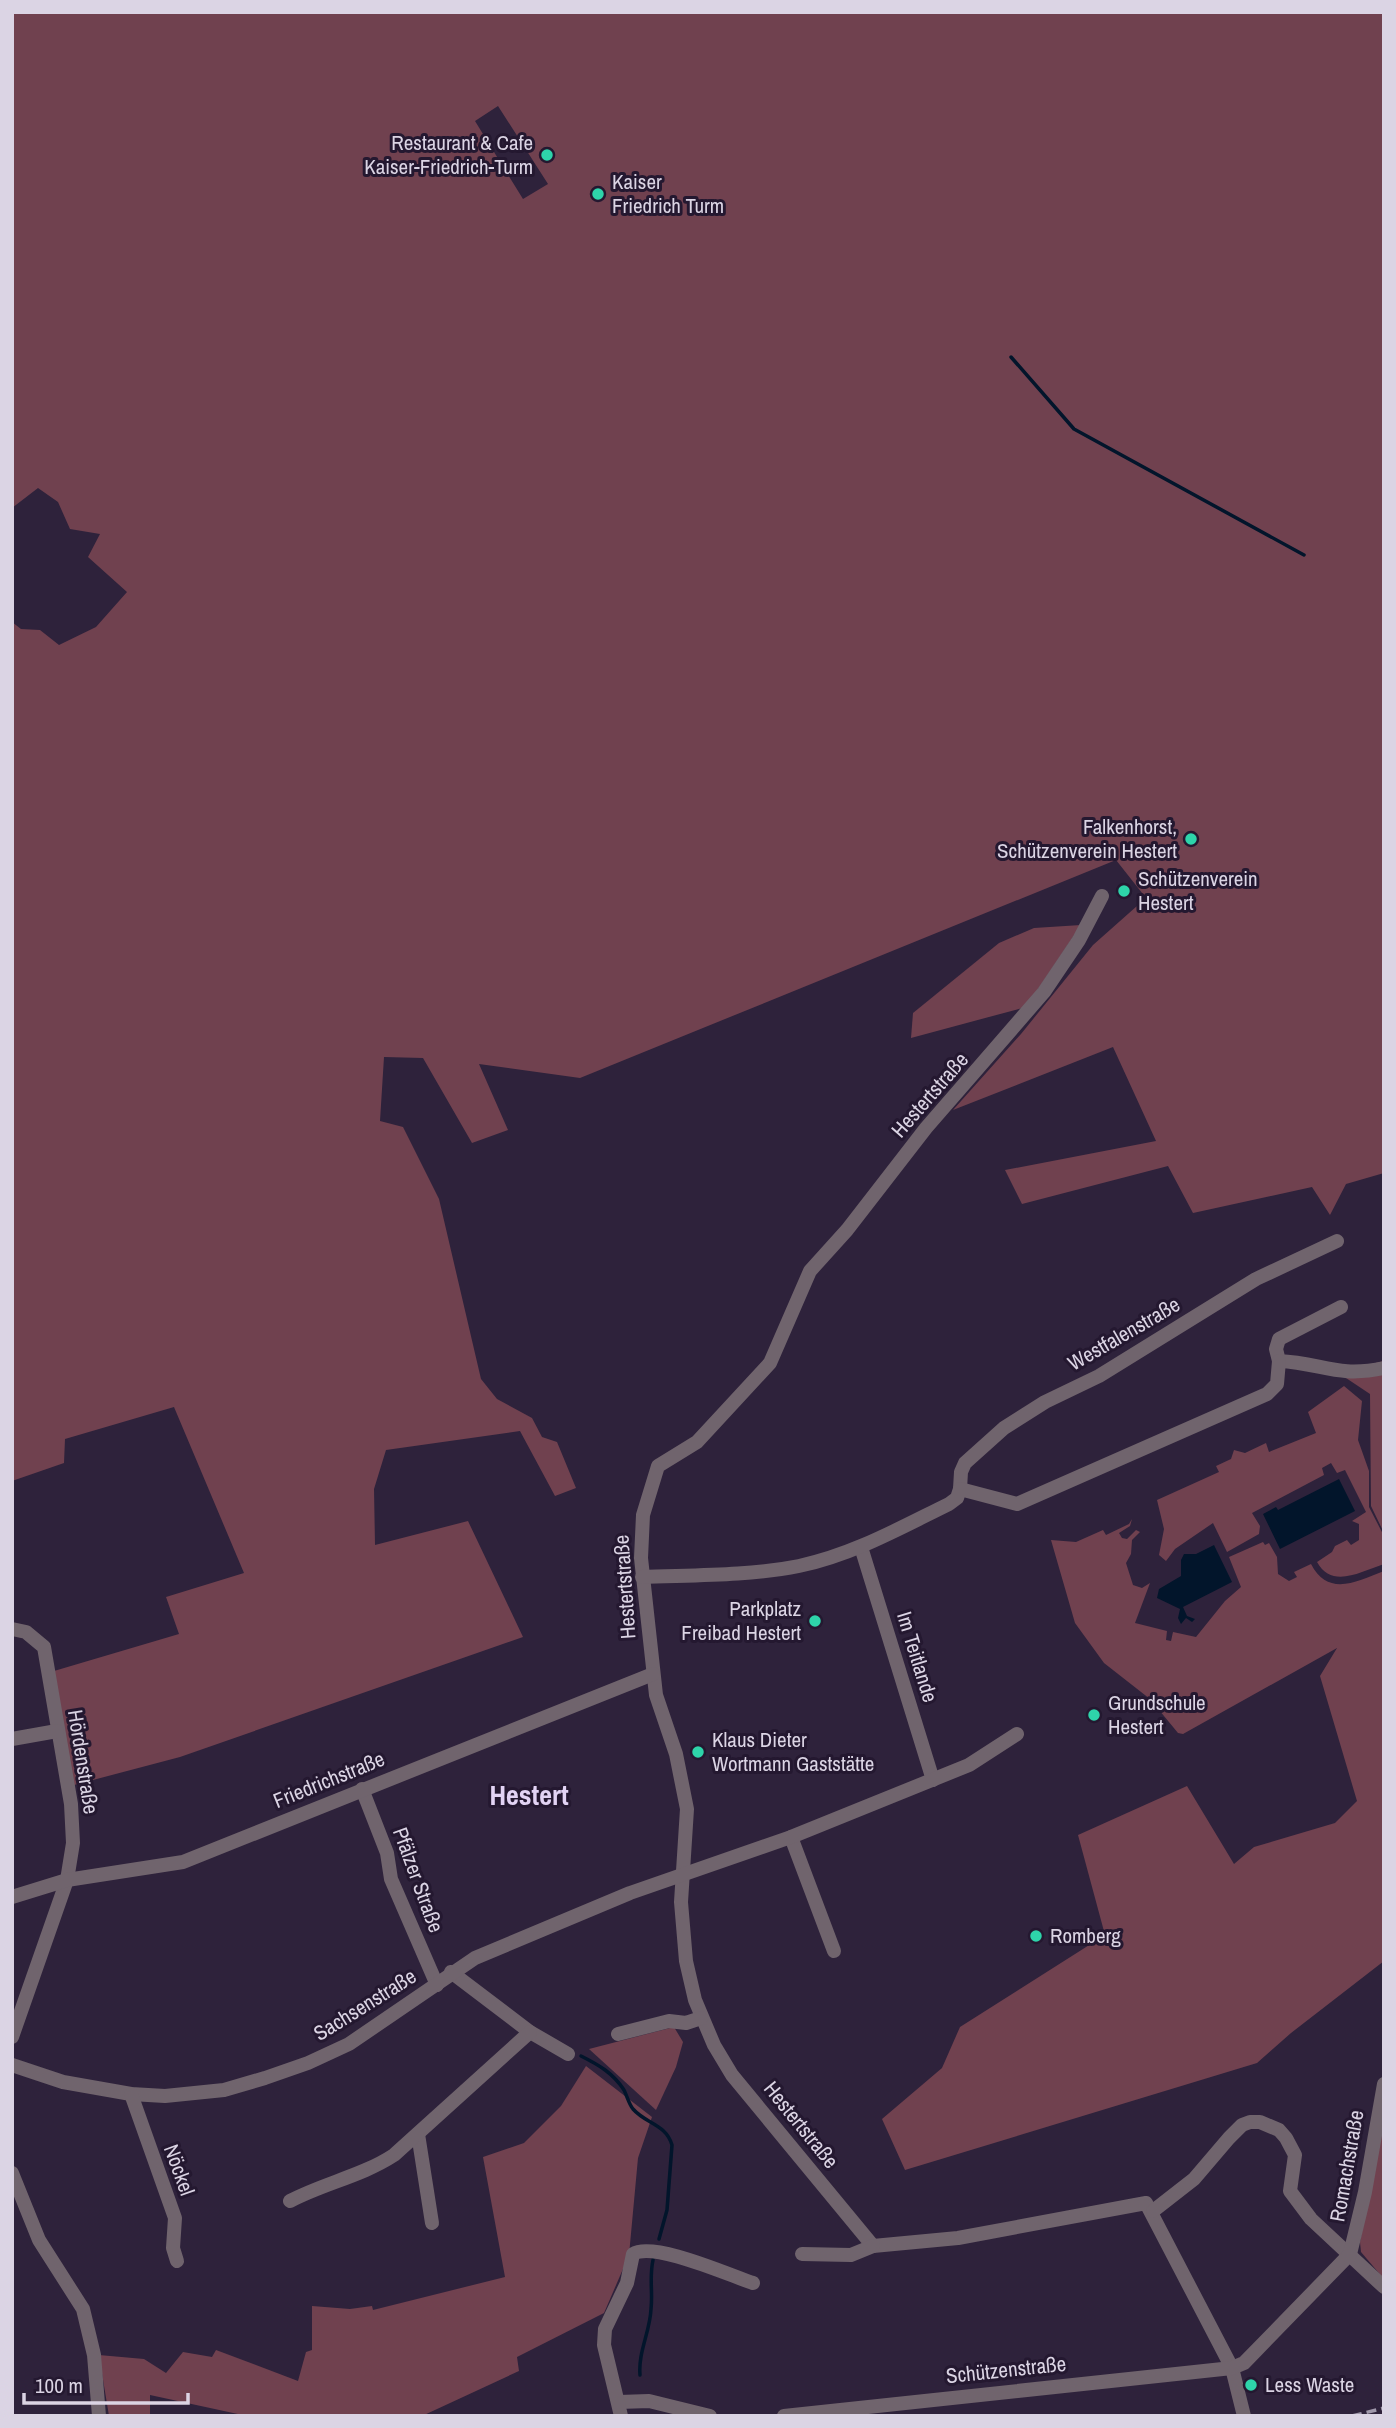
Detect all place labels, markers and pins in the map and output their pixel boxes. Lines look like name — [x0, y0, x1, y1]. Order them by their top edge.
place label: Restaurant & Cafe Kaiser-Friedrich-Turm — [364, 128, 533, 181]
marker: Restaurant & Cafe Kaiser-Friedrich-Turm — [539, 147, 555, 163]
place label: Kaiser Friedrich Turm — [612, 167, 724, 220]
marker: Kaiser Friedrich Turm — [590, 186, 606, 202]
place label: Falkenhorst, Schützenverein Hestert — [997, 812, 1177, 865]
marker: Falkenhorst, Schützenverein Hestert — [1183, 831, 1199, 847]
place label: Schützenverein Hestert — [1138, 864, 1258, 917]
marker: Schützenverein Hestert — [1116, 883, 1132, 899]
place label: Parkplatz Freibad Hestert — [681, 1594, 801, 1647]
marker: Parkplatz Freibad Hestert — [807, 1613, 823, 1629]
place label: Grundschule Hestert — [1108, 1688, 1206, 1741]
marker: Grundschule Hestert — [1086, 1707, 1102, 1723]
place label: Klaus Dieter Wortmann Gaststätte — [712, 1725, 874, 1778]
marker: Klaus Dieter Wortmann Gaststätte — [690, 1744, 706, 1760]
place label: Romberg — [1050, 1921, 1121, 1950]
marker: Romberg — [1028, 1928, 1044, 1944]
place label: Less Waste — [1265, 2370, 1354, 2399]
marker: Less Waste — [1243, 2377, 1259, 2393]

